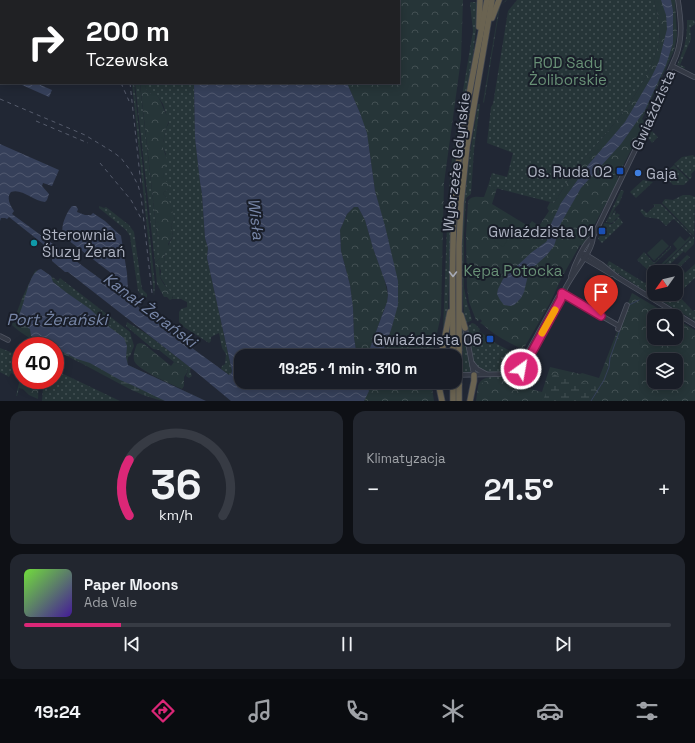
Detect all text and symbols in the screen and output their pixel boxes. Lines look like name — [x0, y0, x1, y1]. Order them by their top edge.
text: 200 m — [86, 13, 170, 49]
icon: right — [20, 16, 72, 68]
text: Tczewska — [86, 48, 168, 71]
park label: ROD Sady Żoliborskie — [529, 53, 607, 89]
street label: Gwiaździsta — [627, 66, 679, 153]
street label: Wybrzeże Gdyńskie — [438, 91, 474, 233]
place label: Os. Ruda 02 — [527, 162, 612, 181]
place label: Gaja — [646, 164, 677, 183]
marker: Os. Ruda 02 — [615, 166, 625, 176]
marker: Gaja — [633, 168, 643, 178]
water label: Wisła — [243, 197, 269, 242]
place label: Gwiaździsta 01 — [488, 222, 594, 241]
place label: Sterownia Śluzy Żerań — [42, 225, 125, 261]
marker: Gwiaździsta 01 — [597, 226, 607, 236]
marker: Sterownia Śluzy Żerań — [29, 238, 39, 248]
park label: Kępa Potocka — [463, 261, 563, 280]
north arrow — [647, 265, 683, 301]
map controls — [647, 265, 683, 389]
water label: Kanał Żerański — [99, 268, 203, 353]
one-way arrow — [449, 271, 457, 277]
pin — [584, 275, 618, 316]
icon: arrive — [590, 281, 612, 303]
water label: Port Żerański — [7, 309, 110, 330]
button: search — [647, 309, 683, 345]
place label: Gwiaździsta 06 — [373, 330, 482, 349]
marker: Gwiaździsta 06 — [485, 334, 495, 344]
speed limit sign: 40 — [12, 337, 64, 389]
position arrow — [500, 348, 542, 390]
button: layers — [647, 353, 683, 389]
text: 19:25 · 1 min · 310 m — [279, 359, 417, 378]
text: Klimatyzacja — [367, 450, 445, 467]
text: 36 — [151, 457, 202, 510]
text: 21.5° — [484, 470, 554, 509]
text: − — [367, 475, 380, 503]
text: + — [657, 475, 671, 503]
text: km/h — [159, 505, 193, 523]
text: Paper Moons — [84, 575, 178, 594]
text: Ada Vale — [84, 594, 137, 611]
icon: previous — [121, 633, 143, 655]
icon: pause — [336, 633, 358, 655]
icon: next — [552, 633, 574, 655]
icon: directions — [149, 697, 177, 725]
icon: music — [246, 697, 274, 725]
icon: phone — [343, 697, 371, 725]
icon: climate — [439, 697, 467, 725]
icon: car — [536, 697, 564, 725]
icon: filters — [633, 697, 661, 725]
text: 19:24 — [34, 700, 81, 723]

